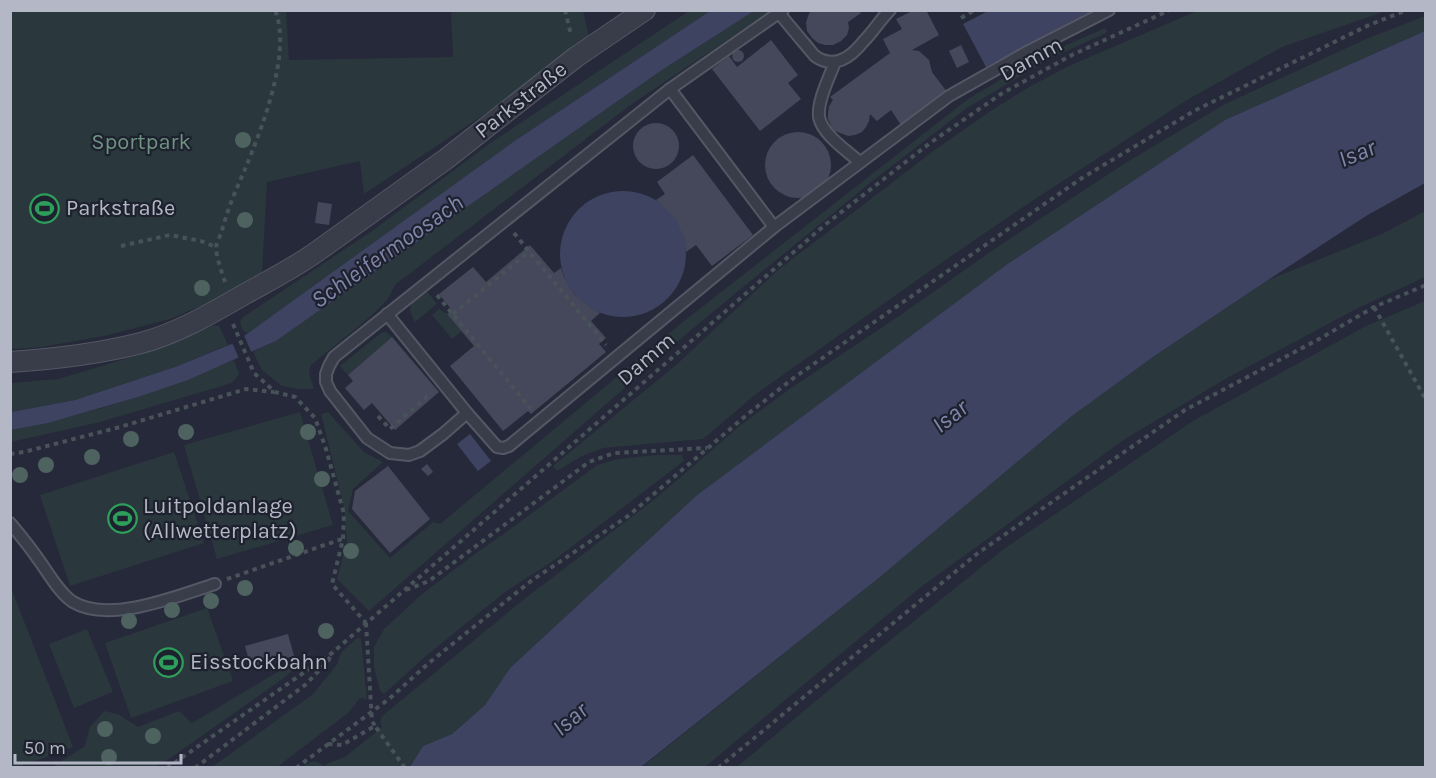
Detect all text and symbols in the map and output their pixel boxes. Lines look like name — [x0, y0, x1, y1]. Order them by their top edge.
street label: Damm — [995, 31, 1067, 87]
street label: Parkstraße — [470, 56, 572, 144]
park label: Sportpark — [91, 129, 191, 155]
water label: Isar — [1334, 133, 1380, 173]
water label: Schleifermoosach — [306, 188, 468, 314]
sports icon: Parkstraße — [29, 192, 61, 224]
place label: Parkstraße — [66, 195, 175, 221]
street label: Damm — [612, 327, 680, 391]
water label: Isar — [927, 393, 974, 439]
place label: Luitpoldanlage (Allwetterplatz) — [143, 493, 296, 544]
sports icon: Luitpoldanlage (Allwetterplatz) — [106, 503, 138, 535]
sports icon: Eisstockbahn — [153, 646, 185, 678]
place label: Eisstockbahn — [190, 649, 328, 675]
water label: Isar — [547, 696, 594, 742]
scale bar — [15, 727, 182, 765]
text: 50 m — [24, 737, 66, 759]

